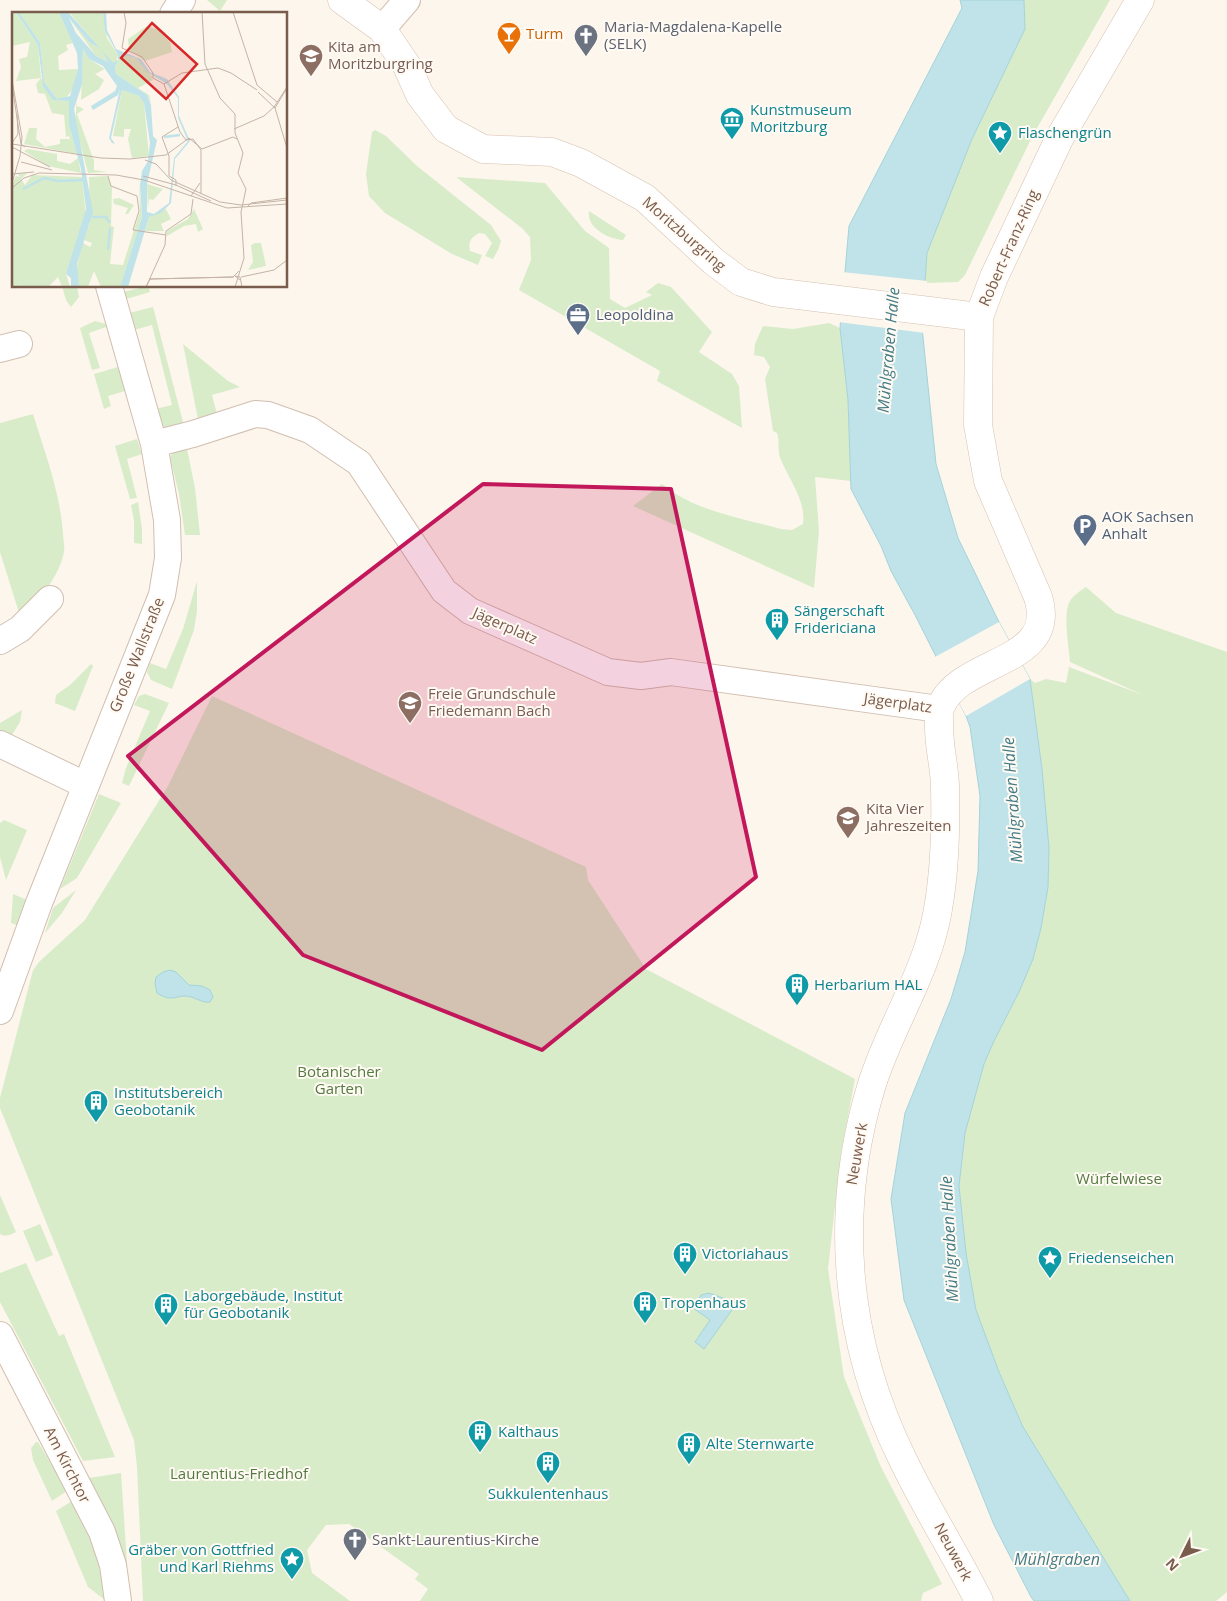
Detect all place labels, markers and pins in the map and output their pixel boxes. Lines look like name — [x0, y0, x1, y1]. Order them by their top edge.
place label: Maria-Magdalena-Kapelle (SELK) — [604, 16, 782, 53]
bar icon: Turm — [496, 21, 522, 55]
place label: Turm — [526, 23, 563, 43]
church icon: Maria-Magdalena-Kapelle (SELK) — [573, 23, 599, 57]
place label: Kita am Moritzburgring — [328, 36, 433, 73]
school or university icon: Kita am Moritzburgring — [298, 43, 324, 77]
place label: Kunstmuseum Moritzburg — [750, 99, 852, 136]
museum icon: Kunstmuseum Moritzburg — [719, 106, 745, 140]
place icon: Flaschengrün — [987, 120, 1013, 154]
place label: Flaschengrün — [1018, 122, 1112, 142]
office icon: Leopoldina — [565, 302, 591, 336]
place label: Leopoldina — [596, 304, 674, 324]
place label: AOK Sachsen Anhalt — [1102, 506, 1194, 543]
parking icon: AOK Sachsen Anhalt — [1072, 513, 1098, 547]
place label: Sängerschaft Fridericiana — [794, 600, 885, 637]
building icon: Sängerschaft Fridericiana — [764, 607, 790, 641]
place label: Freie Grundschule Friedemann Bach — [428, 683, 556, 720]
school or university icon: Freie Grundschule Friedemann Bach — [397, 690, 423, 724]
place label: Kita Vier Jahreszeiten — [864, 798, 951, 835]
school or university icon: Kita Vier Jahreszeiten — [835, 805, 861, 839]
building icon: Herbarium HAL — [784, 972, 810, 1006]
place label: Herbarium HAL — [814, 974, 923, 994]
place label: Institutsbereich Geobotanik — [114, 1082, 223, 1119]
building icon: Institutsbereich Geobotanik — [83, 1089, 109, 1123]
building icon: Victoriahaus — [672, 1241, 698, 1275]
place label: Victoriahaus — [702, 1243, 788, 1263]
place icon: Friedenseichen — [1037, 1245, 1063, 1279]
place label: Friedenseichen — [1068, 1247, 1174, 1267]
place label: Laborgebäude, Institut für Geobotanik — [184, 1285, 343, 1322]
building icon: Tropenhaus — [632, 1290, 658, 1324]
building icon: Laborgebäude, Institut für Geobotanik — [153, 1292, 179, 1326]
place label: Tropenhaus — [662, 1292, 746, 1312]
building icon: Kalthaus — [467, 1419, 493, 1453]
place label: Kalthaus — [498, 1421, 559, 1441]
building icon: Alte Sternwarte — [676, 1431, 702, 1465]
place label: Alte Sternwarte — [706, 1433, 814, 1453]
building icon: Sukkulentenhaus — [535, 1450, 561, 1484]
place label: Sukkulentenhaus — [488, 1483, 608, 1503]
church icon: Sankt-Laurentius-Kirche — [342, 1527, 368, 1561]
place label: Sankt-Laurentius-Kirche — [372, 1529, 539, 1549]
place label: Gräber von Gottfried und Karl Riehms — [128, 1539, 274, 1576]
place icon: Gräber von Gottfried und Karl Riehms — [279, 1546, 305, 1580]

